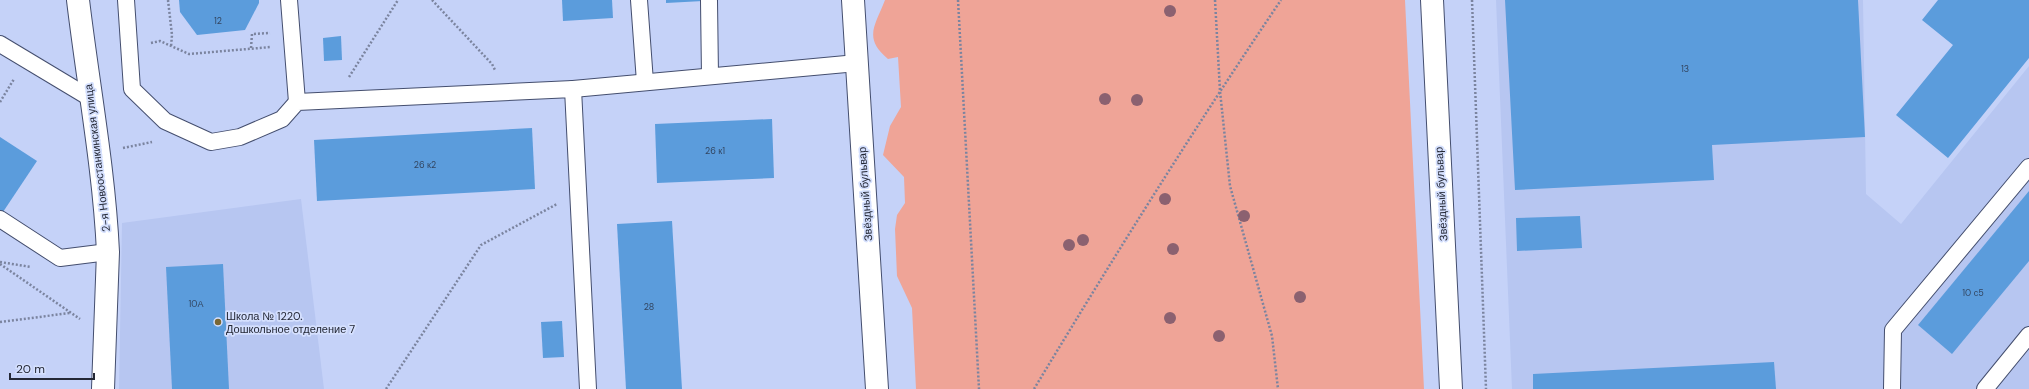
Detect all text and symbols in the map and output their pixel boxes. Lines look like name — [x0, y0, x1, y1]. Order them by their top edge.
house number: 12 — [214, 15, 222, 27]
house number: 13 — [1681, 63, 1689, 75]
street label: 2-я Новоостанкинская улица — [81, 83, 113, 233]
house number: 26 к1 — [705, 145, 725, 157]
street label: Звёздный бульвар — [855, 146, 875, 242]
street label: Звёздный бульвар — [1432, 147, 1450, 241]
house number: 26 к2 — [414, 159, 436, 171]
house number: 10 с5 — [1962, 287, 1984, 299]
house number: 10А — [189, 298, 203, 310]
house number: 28 — [644, 301, 654, 313]
place label: Школа № 1220. Дошкольное отделение 7 — [226, 309, 355, 336]
marker: Школа № 1220. Дошкольное отделение 7 — [213, 317, 223, 327]
scale bar — [10, 355, 94, 381]
text: 20 m — [16, 361, 45, 377]

